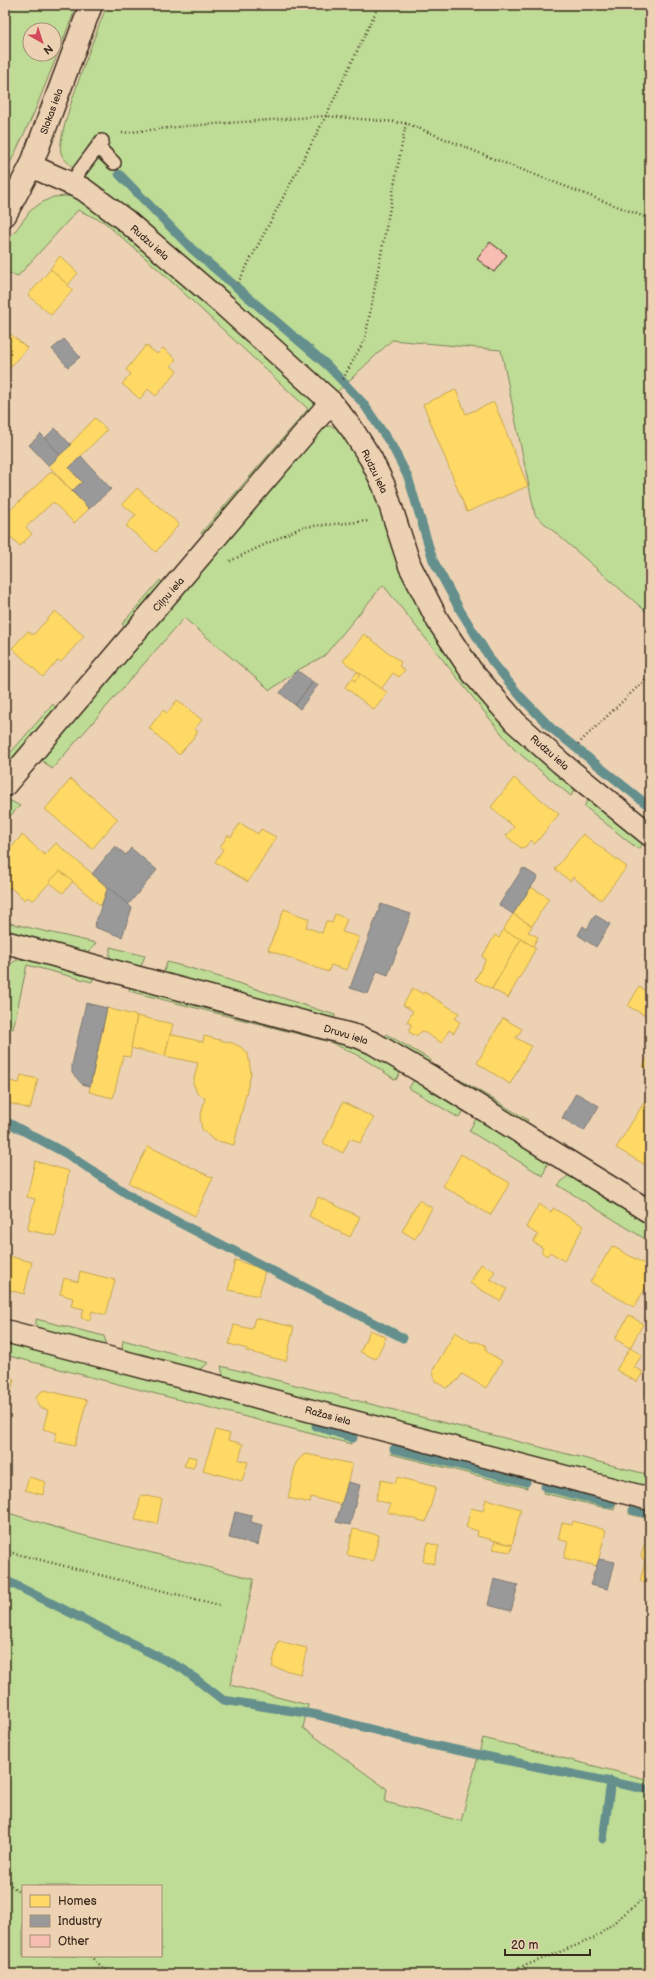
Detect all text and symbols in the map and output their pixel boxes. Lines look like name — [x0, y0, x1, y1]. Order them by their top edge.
north arrow — [22, 22, 62, 62]
text: N — [41, 42, 55, 57]
street label: Slokas iela — [38, 86, 66, 136]
street label: Rudzu iela — [127, 223, 171, 263]
street label: Rudzu iela — [358, 447, 390, 496]
street label: Ciļņu iela — [151, 575, 187, 614]
street label: Rudzu iela — [527, 733, 571, 773]
street label: Druvu iela — [322, 1023, 370, 1047]
street label: Ražas iela — [303, 1404, 352, 1428]
legend — [22, 1885, 162, 1957]
text: Homes — [58, 1894, 97, 1909]
text: Industry — [58, 1914, 103, 1929]
scale bar — [505, 1931, 590, 1957]
text: Other — [58, 1934, 90, 1949]
text: 20 m — [511, 1938, 538, 1953]

